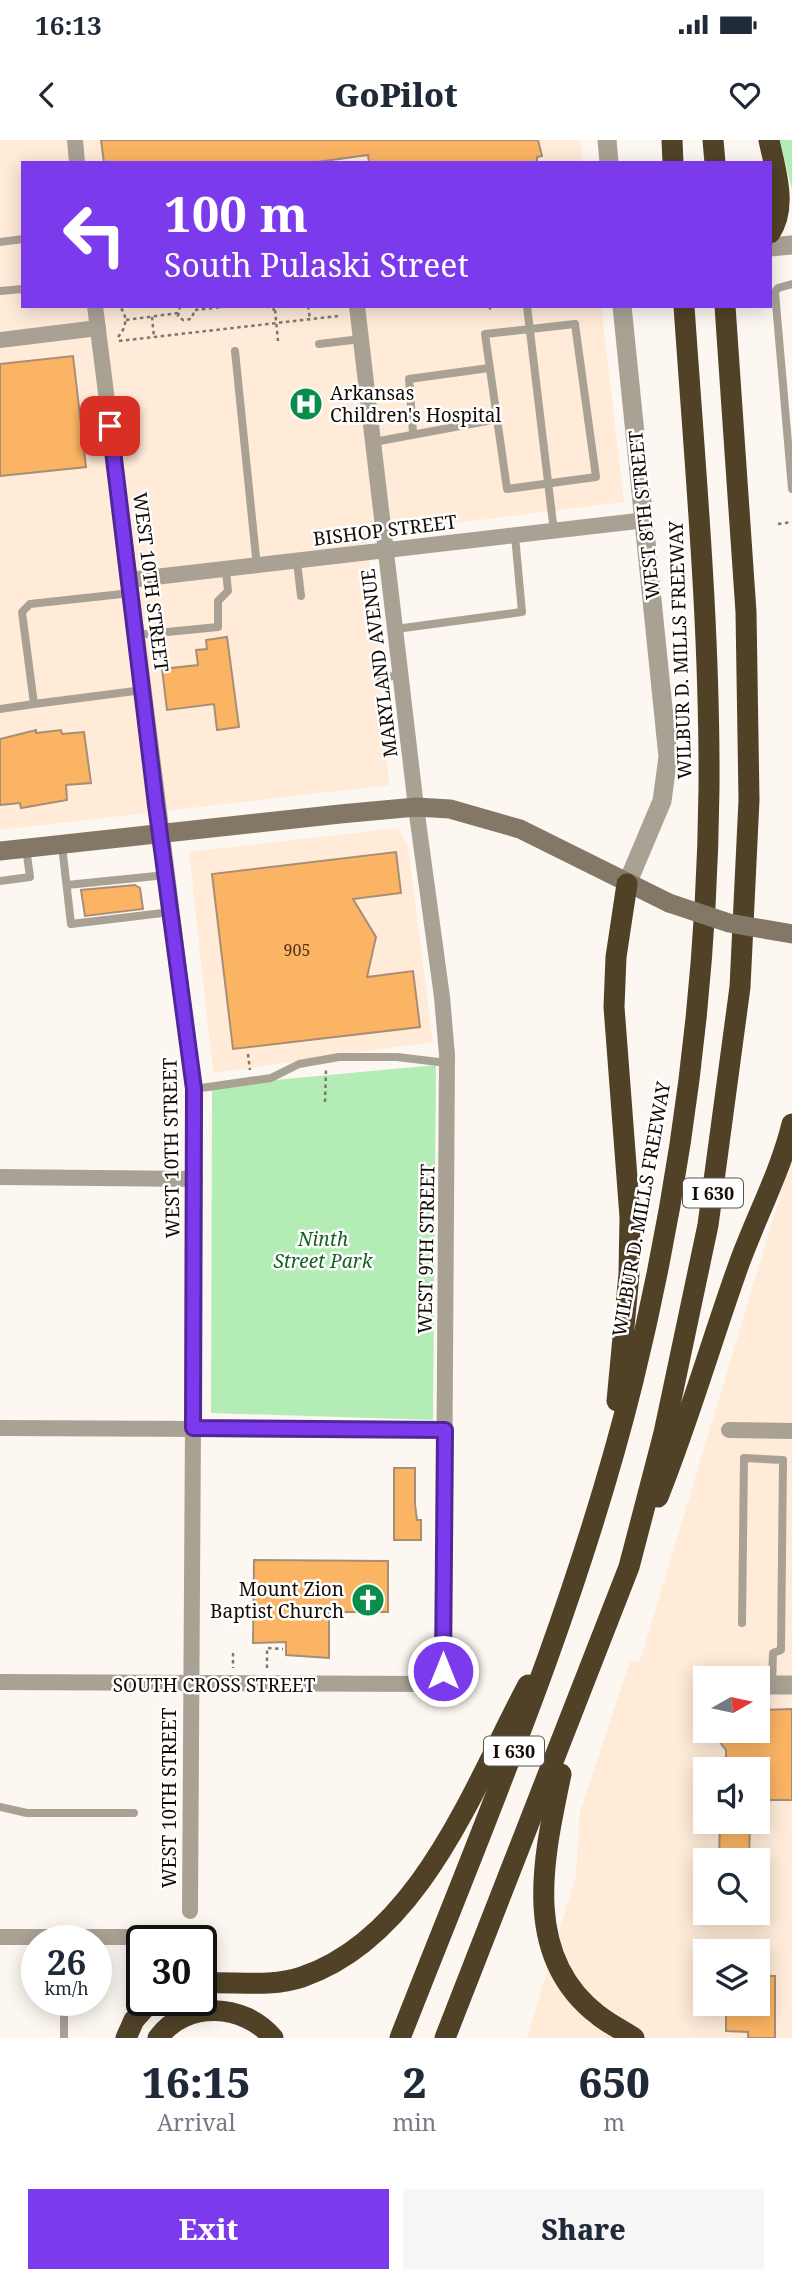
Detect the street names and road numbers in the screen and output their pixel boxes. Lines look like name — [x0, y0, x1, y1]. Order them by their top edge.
street label: WEST 8TH STREET — [622, 429, 666, 601]
street label: WEST 10TH STREET — [127, 491, 175, 674]
street label: BISHOP STREET — [312, 508, 459, 552]
street label: WILBUR D. MILLS FREEWAY — [662, 520, 698, 780]
street label: MARYLAND AVENUE — [355, 567, 403, 759]
street label: WEST 10TH STREET — [156, 1057, 186, 1238]
street label: WILBUR D. MILLS FREEWAY — [606, 1079, 676, 1339]
street label: WEST 9TH STREET — [412, 1163, 440, 1334]
road number: I 630 — [683, 1178, 743, 1208]
street label: SOUTH CROSS STREET — [113, 1672, 316, 1698]
street label: WEST 10TH STREET — [156, 1707, 182, 1888]
road number: I 630 — [484, 1736, 544, 1766]

